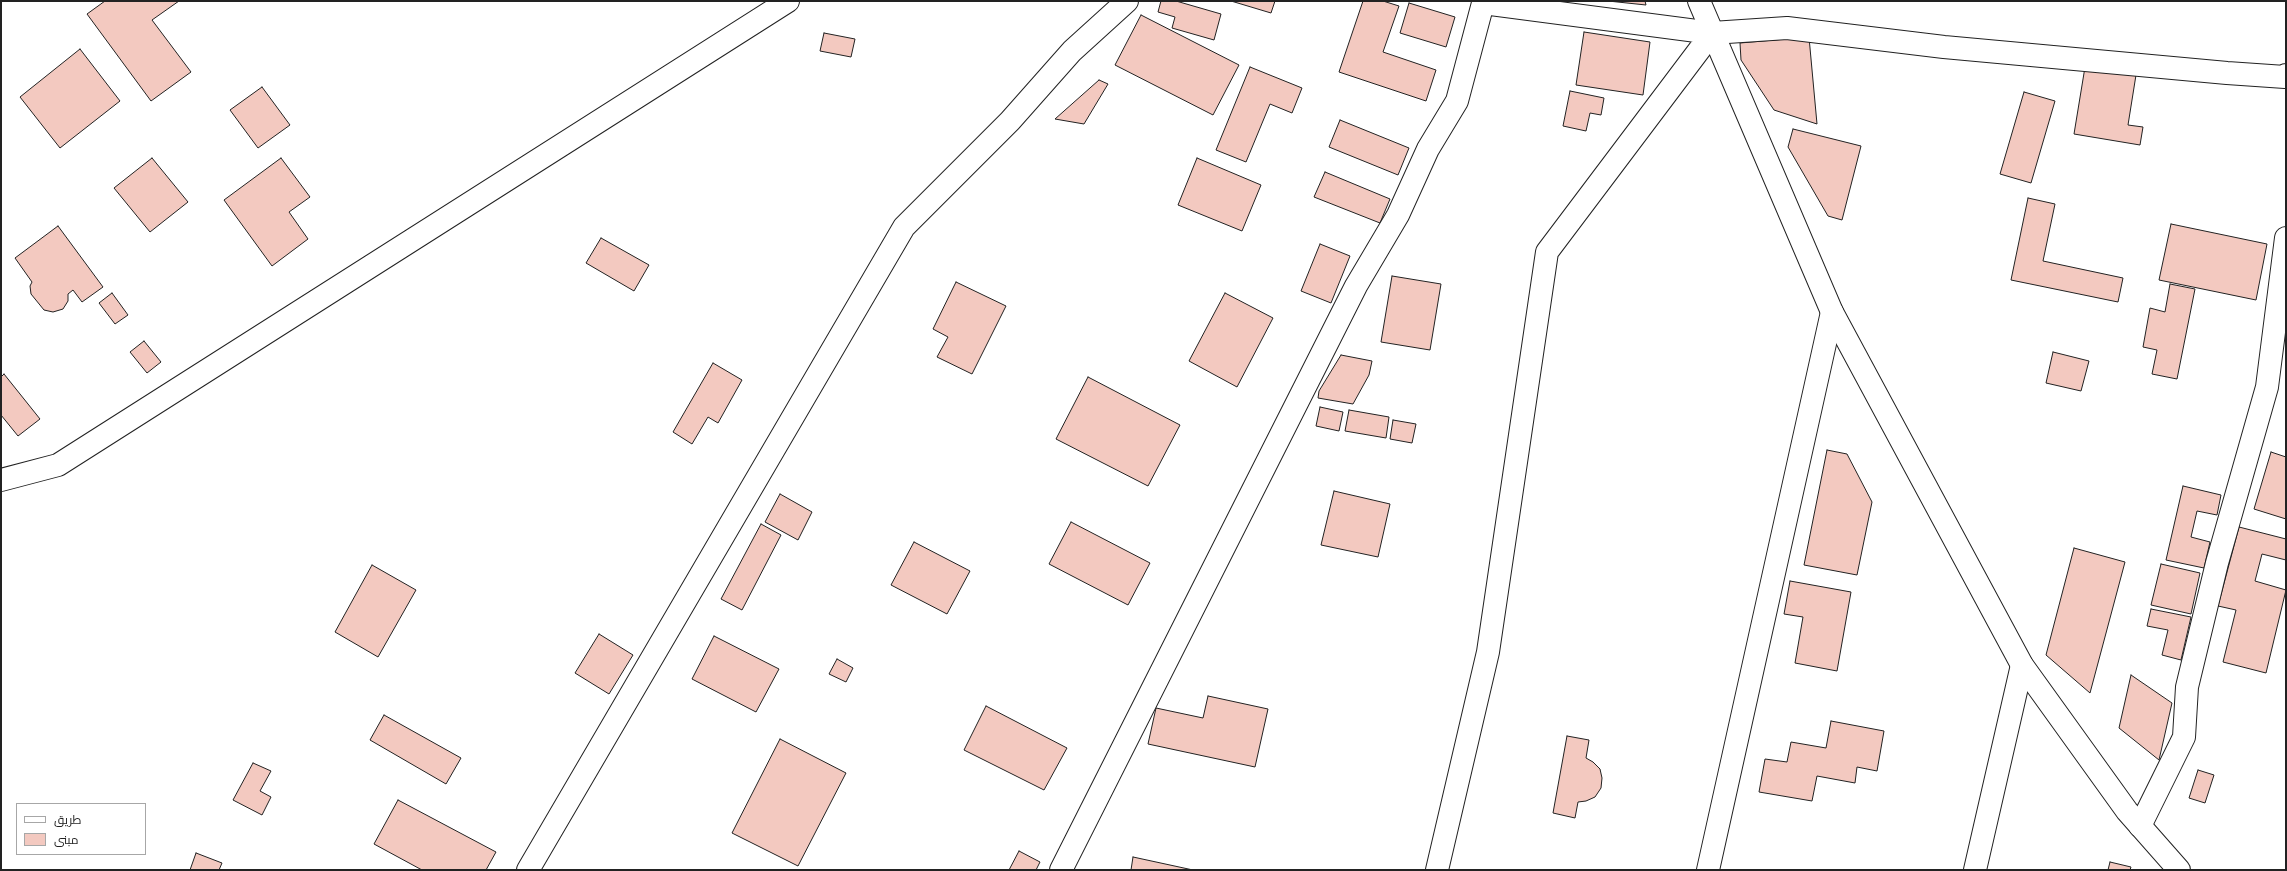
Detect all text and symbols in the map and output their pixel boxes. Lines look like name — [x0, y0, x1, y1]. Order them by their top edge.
legend — [16, 803, 146, 855]
text: طريق — [54, 813, 81, 827]
text: مبنى — [54, 833, 79, 847]

